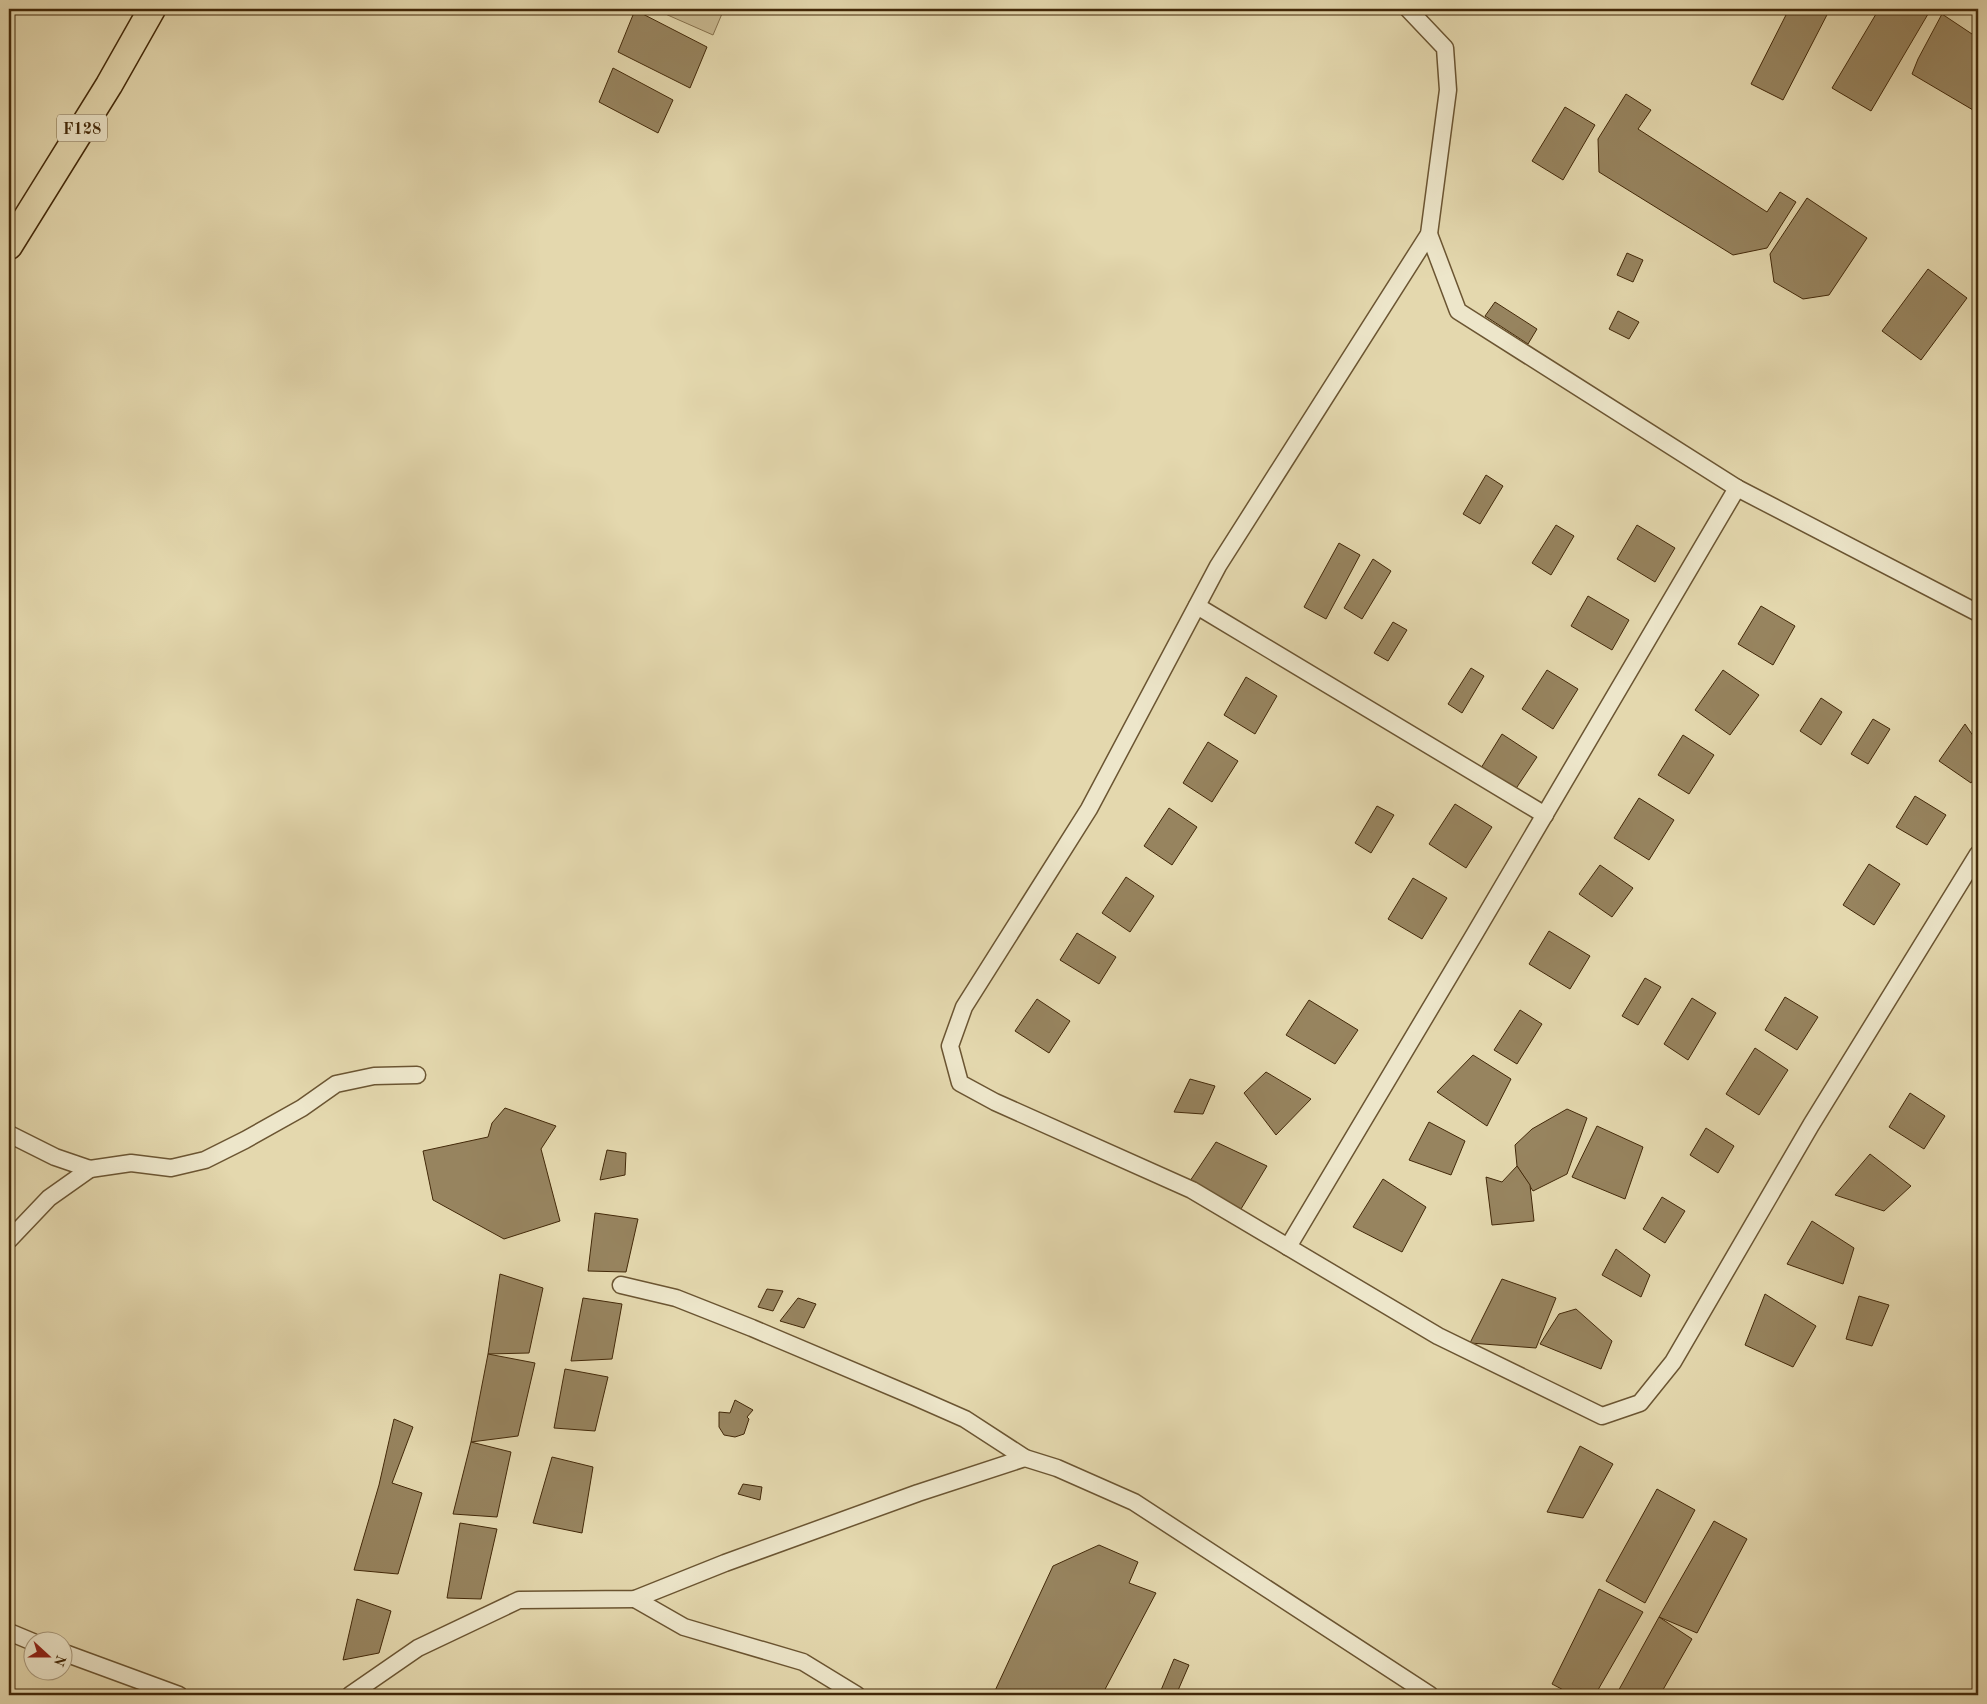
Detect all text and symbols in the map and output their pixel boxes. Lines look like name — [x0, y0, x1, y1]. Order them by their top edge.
road number: F128 — [57, 115, 107, 142]
north arrow — [22, 1632, 72, 1682]
text: N — [51, 1653, 68, 1668]

